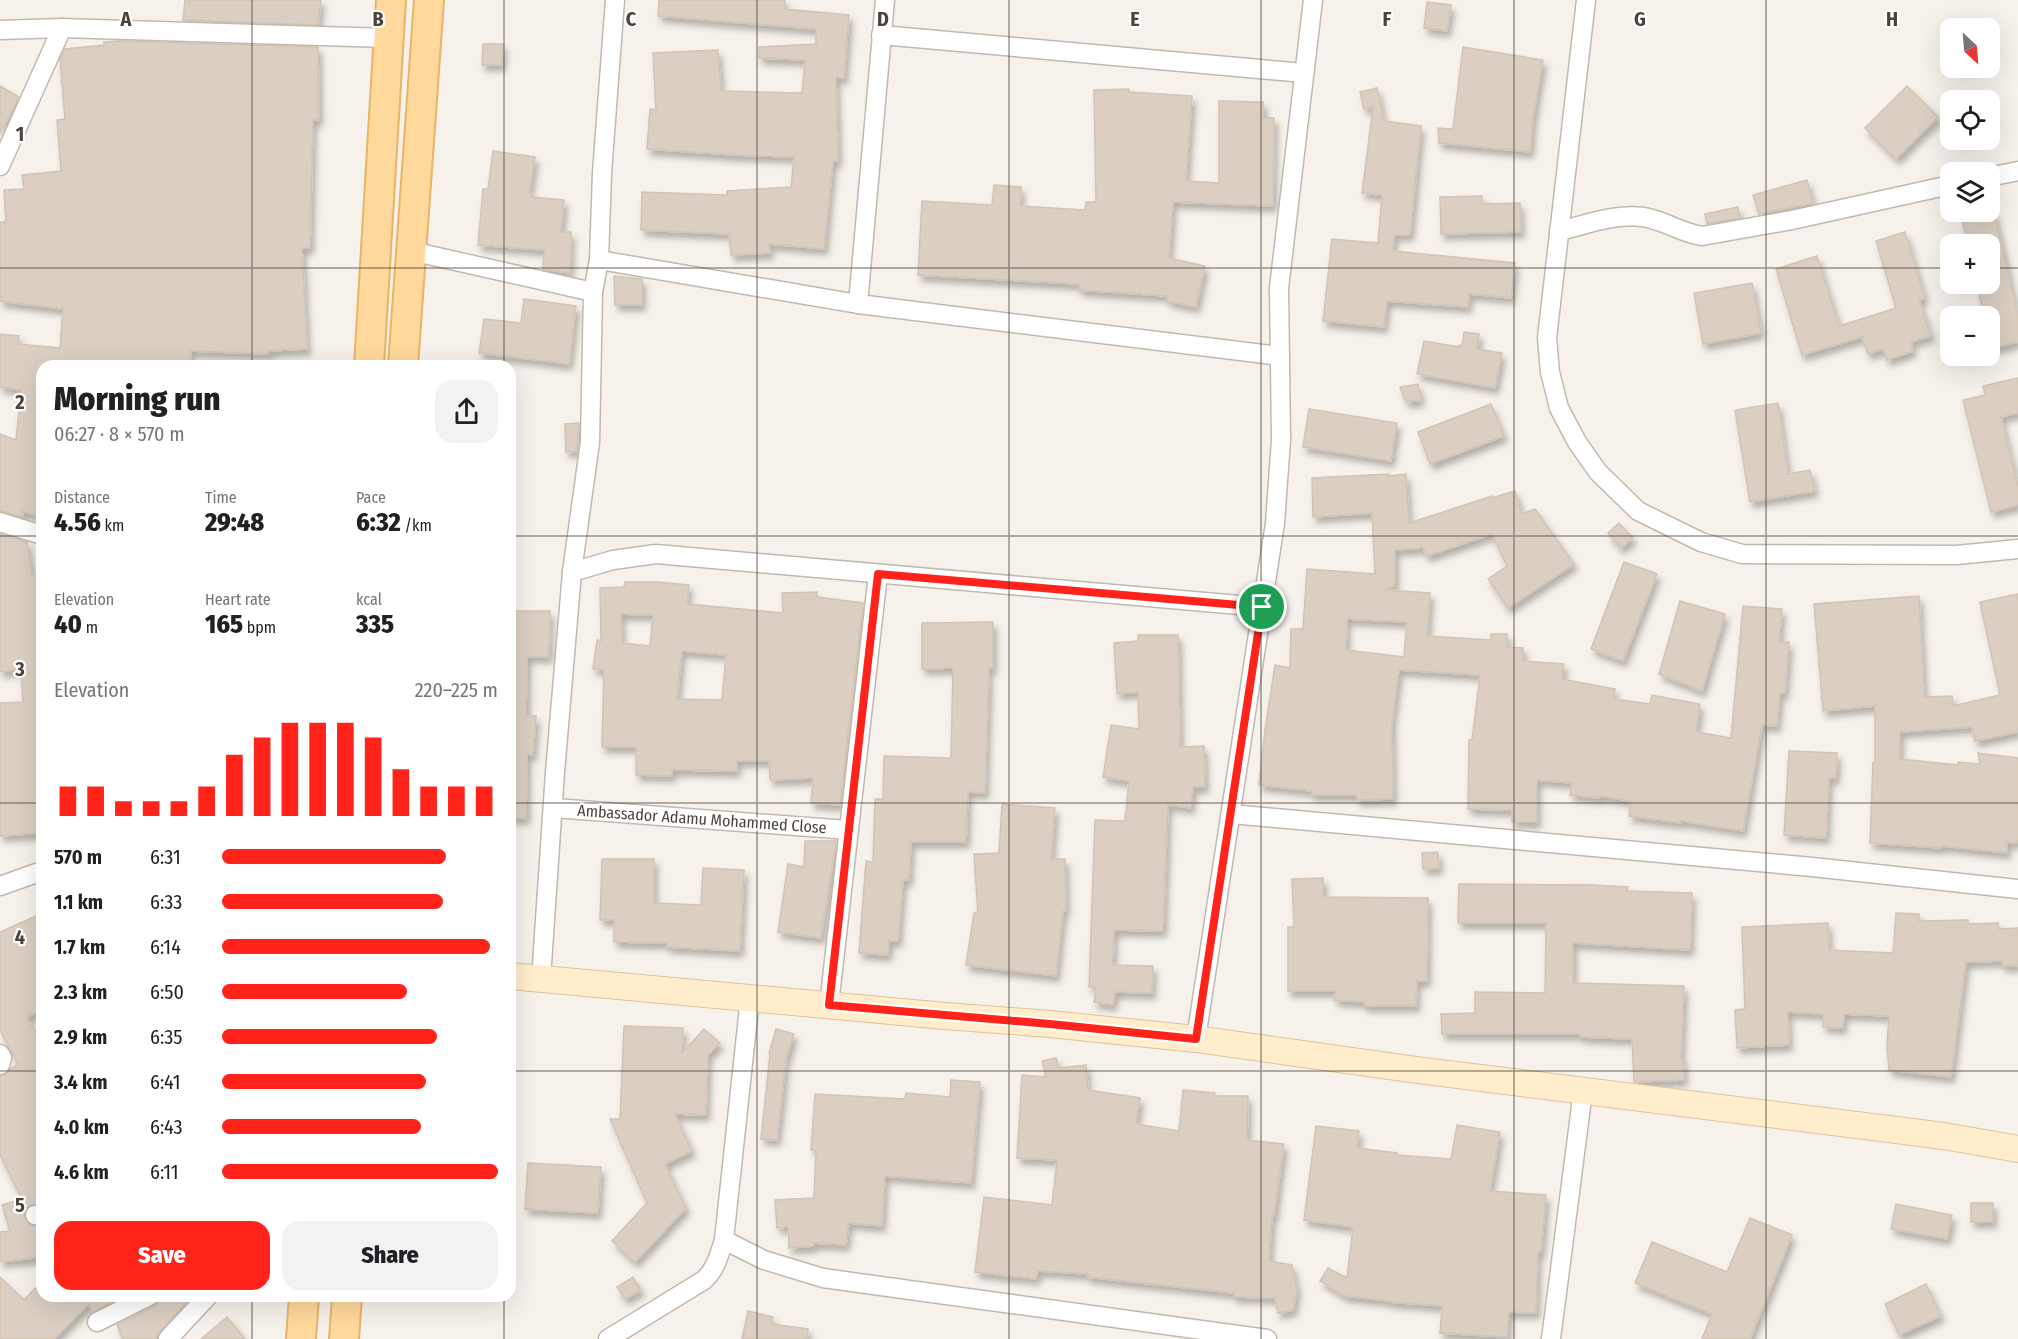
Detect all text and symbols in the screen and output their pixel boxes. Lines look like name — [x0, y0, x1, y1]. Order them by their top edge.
text: A — [120, 7, 133, 31]
text: B — [372, 7, 384, 31]
text: C — [626, 7, 637, 31]
text: D — [877, 7, 889, 31]
text: E — [1130, 7, 1140, 31]
text: F — [1383, 7, 1392, 31]
text: G — [1634, 7, 1646, 31]
text: H — [1886, 7, 1898, 31]
north arrow — [1940, 18, 2000, 78]
map controls — [1940, 18, 2000, 366]
button: locate — [1940, 90, 2000, 150]
text: 1 — [16, 122, 24, 146]
button: layers — [1940, 162, 2000, 222]
button: + — [1940, 234, 2000, 294]
button: − — [1940, 306, 2000, 366]
text: Morning run — [54, 379, 221, 419]
button: share — [435, 380, 498, 443]
text: 2 — [14, 390, 25, 414]
text: 06:27 · 8 × 570 m — [54, 422, 185, 446]
text: Distance — [54, 488, 110, 507]
text: Time — [205, 488, 237, 507]
text: Pace — [356, 488, 386, 507]
text: 4.56 — [54, 507, 101, 538]
text: 29:48 — [205, 507, 264, 538]
text: 6:32 — [356, 507, 401, 538]
text: km — [101, 516, 124, 535]
text: /km — [401, 516, 432, 535]
pin — [1236, 581, 1287, 632]
text: Elevation — [54, 590, 114, 609]
text: Heart rate — [205, 590, 271, 609]
text: kcal — [356, 590, 382, 609]
icon: arrive — [1245, 590, 1278, 623]
text: 40 — [54, 609, 82, 640]
text: 165 — [205, 609, 243, 640]
text: 335 — [356, 609, 394, 640]
text: m — [82, 618, 98, 637]
text: bpm — [243, 618, 276, 637]
text: 3 — [14, 657, 25, 681]
text: Elevation — [54, 678, 129, 702]
text: 220–225 m — [415, 678, 498, 702]
street label: Ambassador Adamu Mohammed Close — [577, 801, 827, 837]
text: 570 m — [54, 845, 102, 869]
text: 6:31 — [150, 845, 181, 869]
text: 1.1 km — [54, 890, 103, 914]
text: 6:33 — [150, 890, 182, 914]
text: 4 — [15, 925, 25, 949]
text: 1.7 km — [54, 935, 105, 959]
text: 6:14 — [150, 935, 181, 959]
text: 2.3 km — [54, 980, 107, 1004]
text: 6:50 — [150, 980, 184, 1004]
text: 2.9 km — [54, 1025, 107, 1049]
text: 6:35 — [150, 1025, 183, 1049]
text: 3.4 km — [54, 1070, 107, 1094]
text: 6:41 — [150, 1070, 180, 1094]
text: 4.0 km — [54, 1115, 109, 1139]
text: 6:43 — [150, 1115, 182, 1139]
text: 4.6 km — [54, 1160, 109, 1184]
text: 6:11 — [150, 1160, 179, 1184]
text: 5 — [15, 1193, 25, 1217]
button: Save — [54, 1221, 270, 1290]
button: Share — [282, 1221, 498, 1290]

